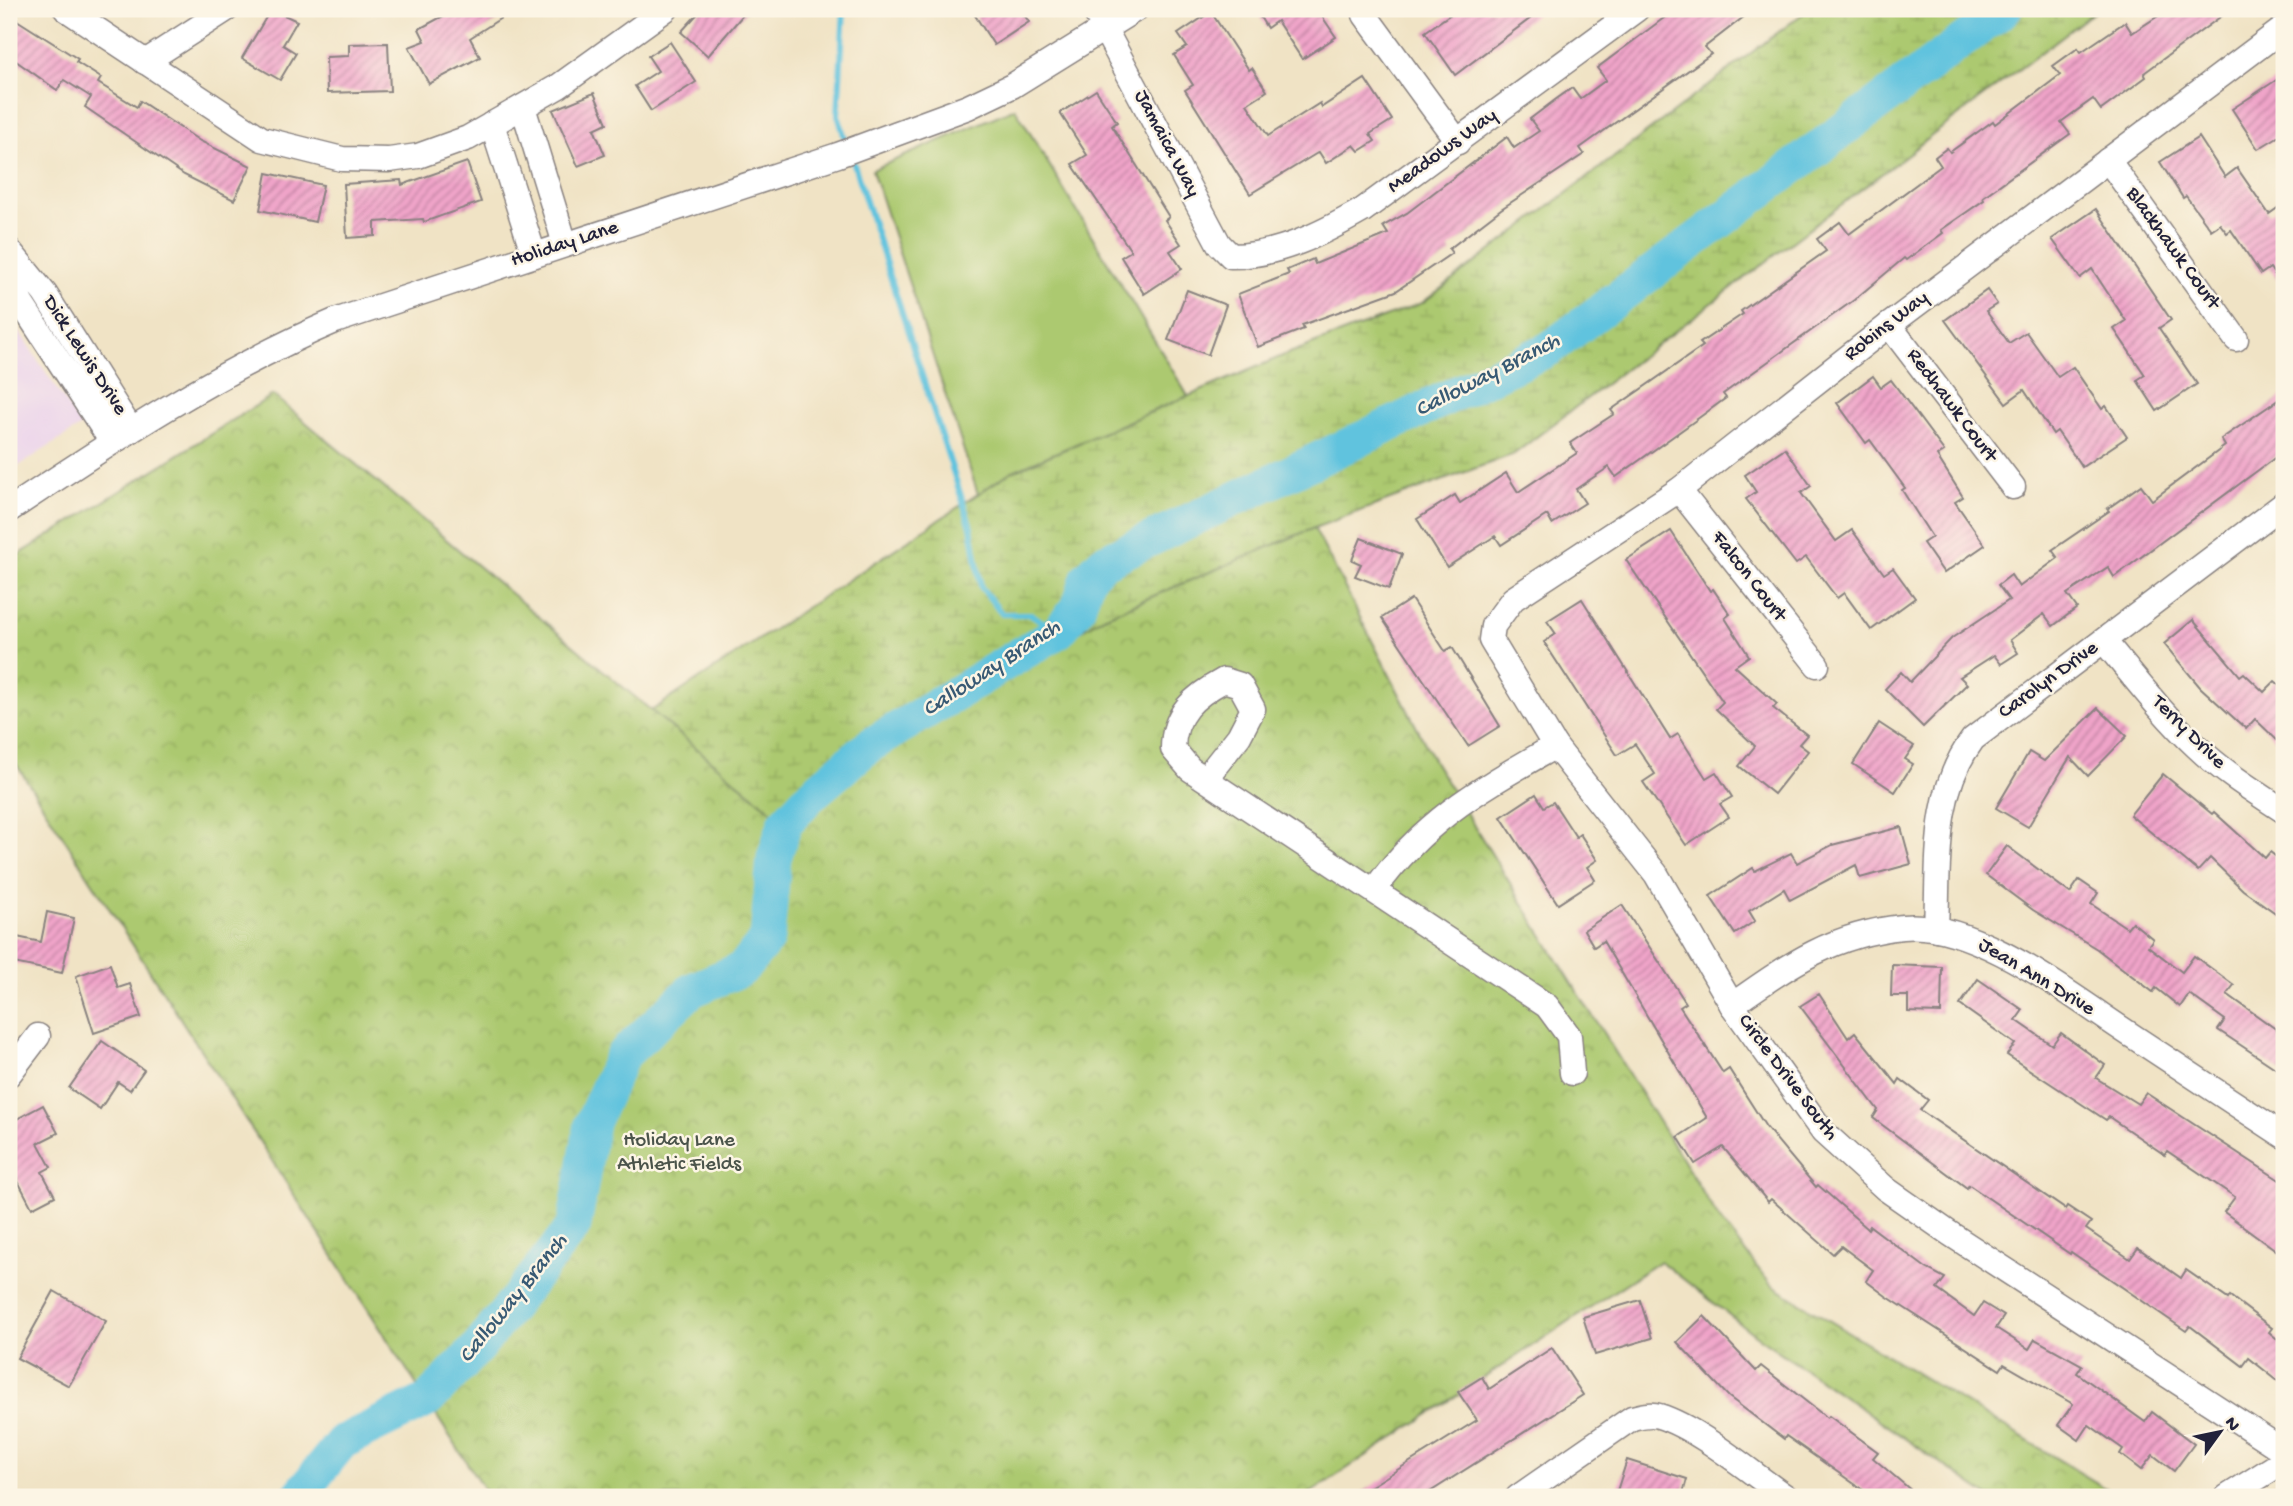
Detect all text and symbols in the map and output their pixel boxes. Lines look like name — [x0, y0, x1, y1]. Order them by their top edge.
street label: Jamaica Way — [1127, 86, 1205, 202]
street label: Meadows Way — [1383, 104, 1503, 200]
street label: Blackhawk Court — [2119, 182, 2226, 317]
street label: Holiday Lane — [508, 216, 623, 274]
street label: Robins Way — [1840, 286, 1934, 368]
street label: Dick Lewis Drive — [35, 290, 133, 421]
water label: Calloway Branch — [1411, 328, 1565, 424]
street label: Redhawk Court — [1900, 344, 2003, 470]
street label: Falcon Court — [1704, 526, 1793, 629]
water label: Calloway Branch — [918, 614, 1066, 723]
street label: Carolyn Drive — [1994, 636, 2105, 726]
street label: Terry Drive — [2145, 690, 2231, 776]
street label: Jean Ann Drive — [1973, 933, 2100, 1023]
street label: Circle Drive South — [1731, 1010, 1843, 1146]
park label: Holiday Lane Athletic Fields — [617, 1129, 742, 1178]
water label: Calloway Branch — [454, 1228, 575, 1369]
north arrow — [2184, 1398, 2254, 1468]
text: N — [2218, 1413, 2244, 1436]

